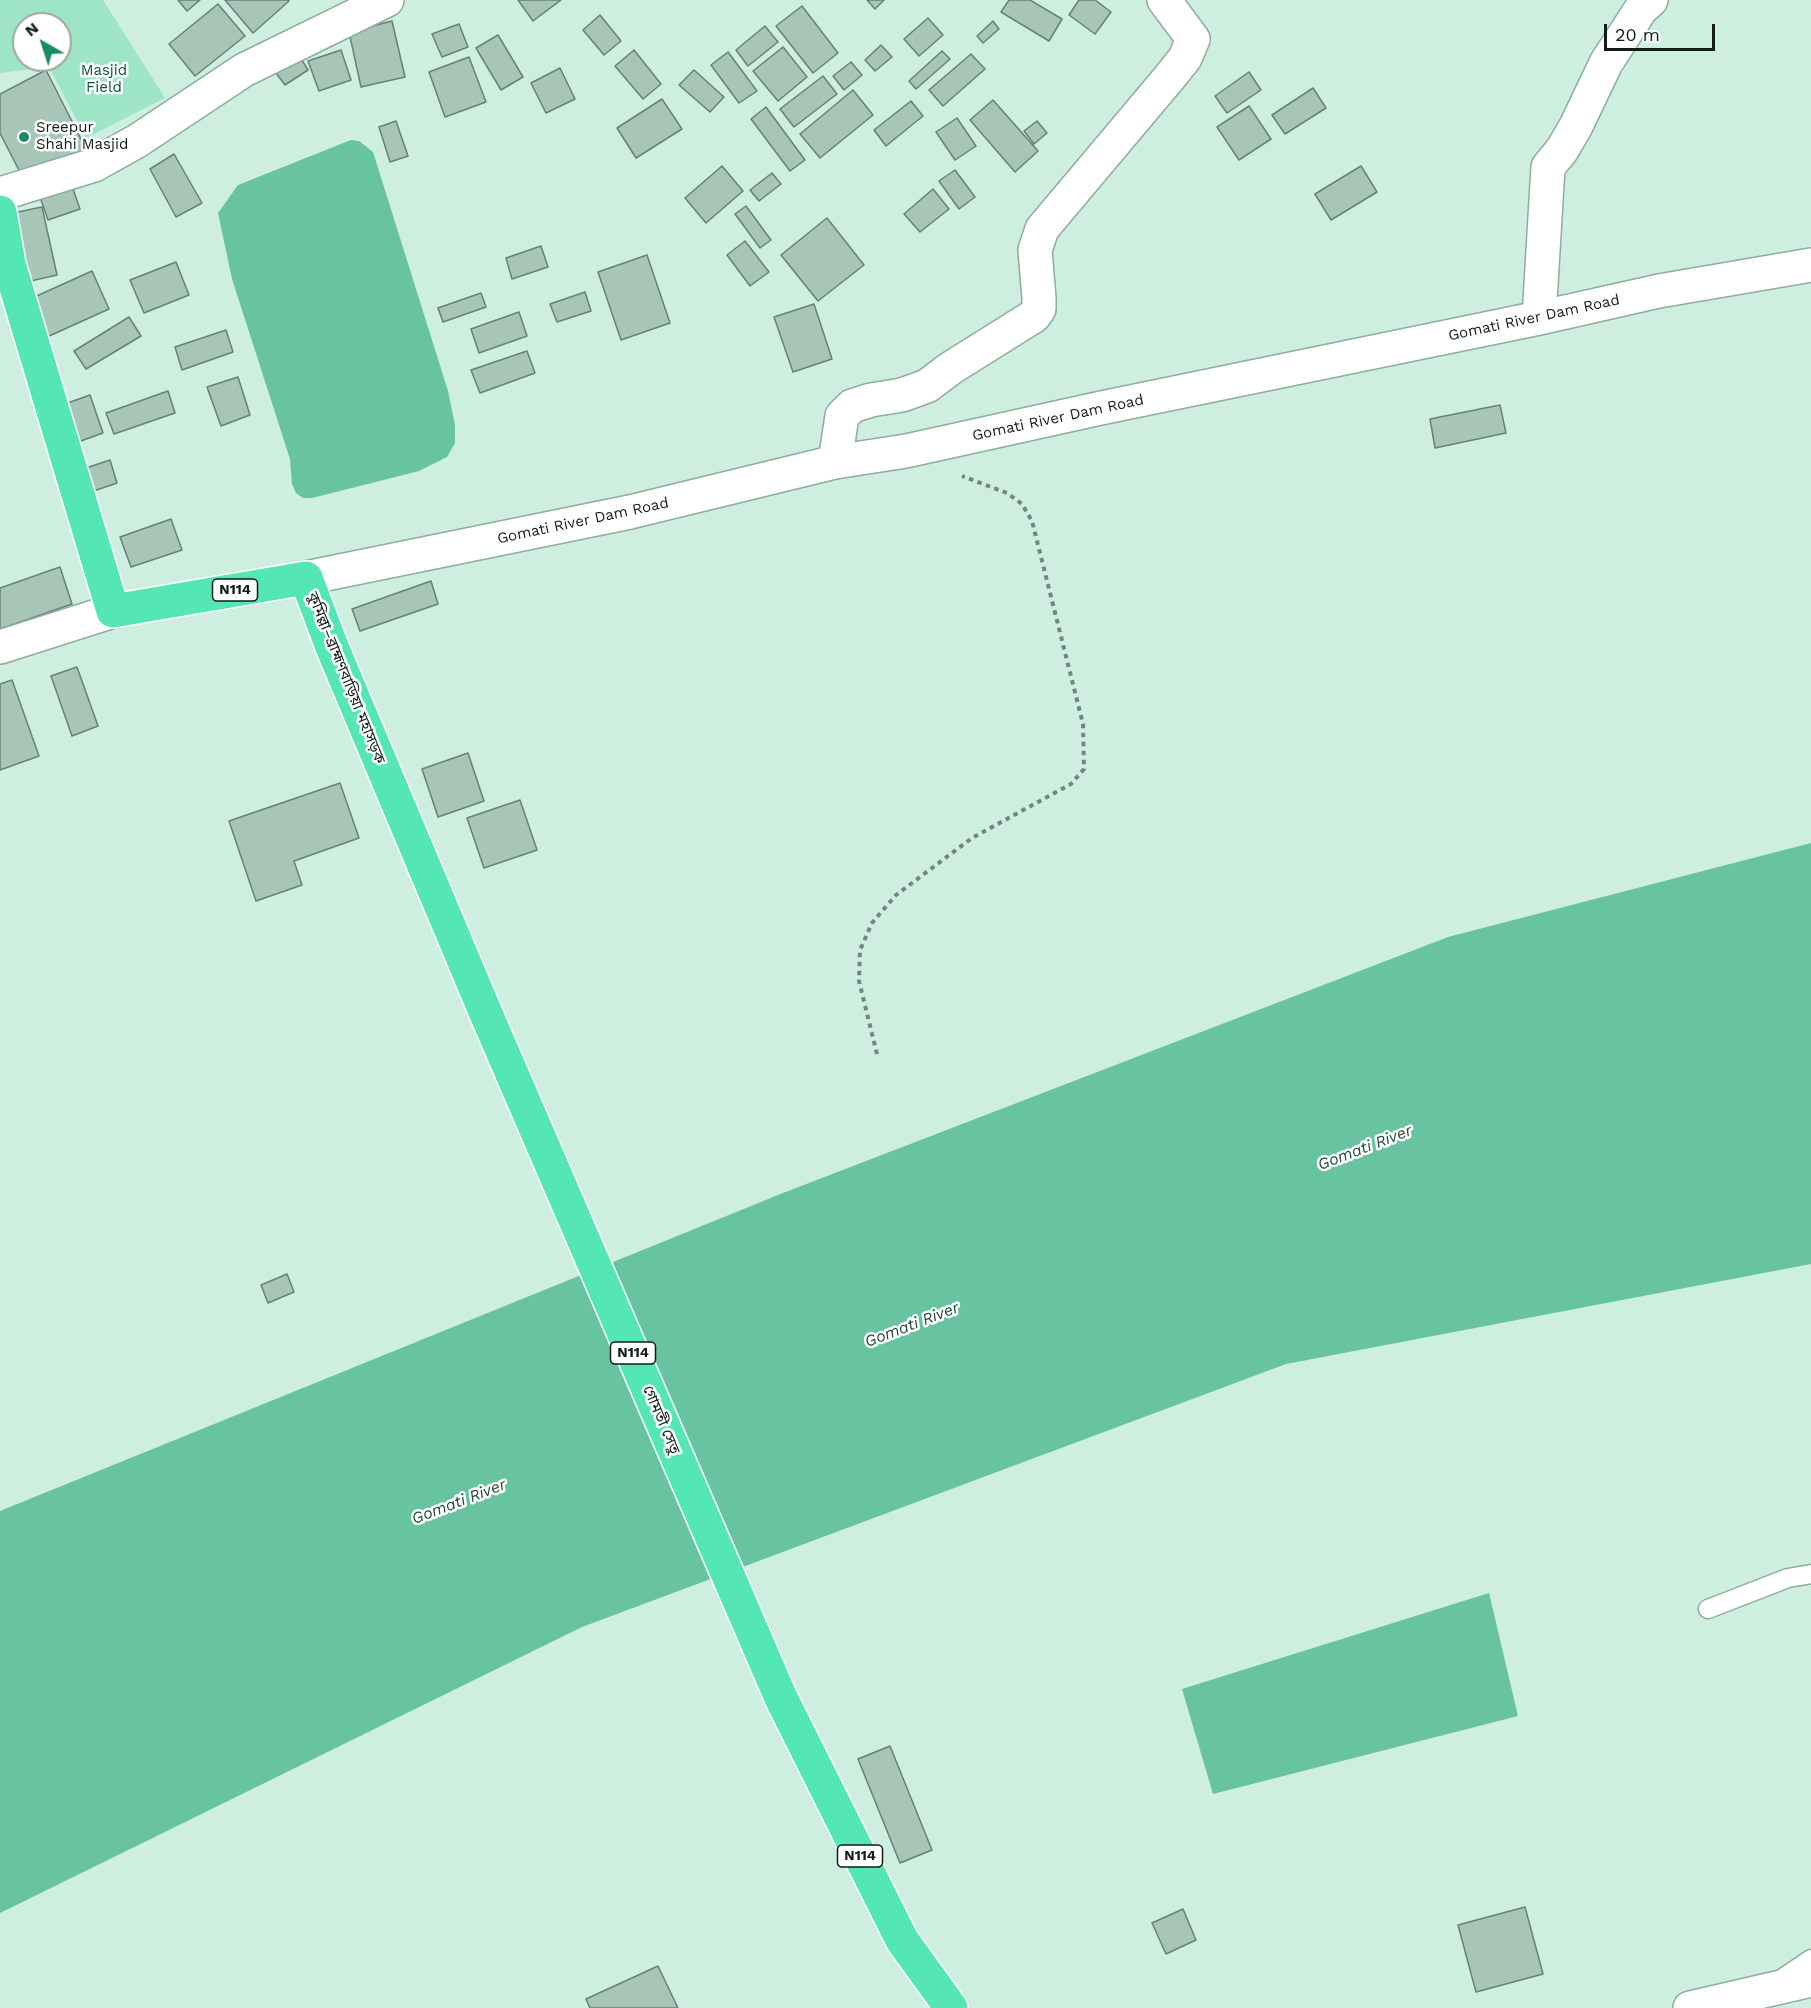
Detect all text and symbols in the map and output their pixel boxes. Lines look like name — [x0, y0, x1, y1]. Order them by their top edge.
north arrow — [12, 12, 72, 72]
scale bar — [1607, 12, 1718, 50]
text: N — [21, 18, 42, 40]
text: 20 m — [1615, 24, 1660, 45]
park label: Masjid Field — [81, 62, 127, 97]
place label: Sreepur Shahi Masjid — [36, 119, 128, 154]
marker: Sreepur Shahi Masjid — [17, 130, 31, 144]
street label: Gomati River Dam Road — [1447, 291, 1621, 345]
street label: Gomati River Dam Road — [971, 391, 1145, 445]
street label: Gomati River Dam Road — [496, 494, 670, 548]
road number: N114 — [212, 579, 258, 601]
street label: কুমিল্লা–ব্রাহ্মণবাড়িয়া মহাসড়ক — [303, 589, 389, 767]
water label: Gomati River — [1315, 1121, 1415, 1175]
water label: Gomati River — [862, 1298, 962, 1352]
road number: N114 — [610, 1342, 656, 1364]
street label: গোমতী সেতু — [639, 1383, 683, 1457]
water label: Gomati River — [409, 1475, 509, 1529]
road number: N114 — [838, 1845, 882, 1867]

